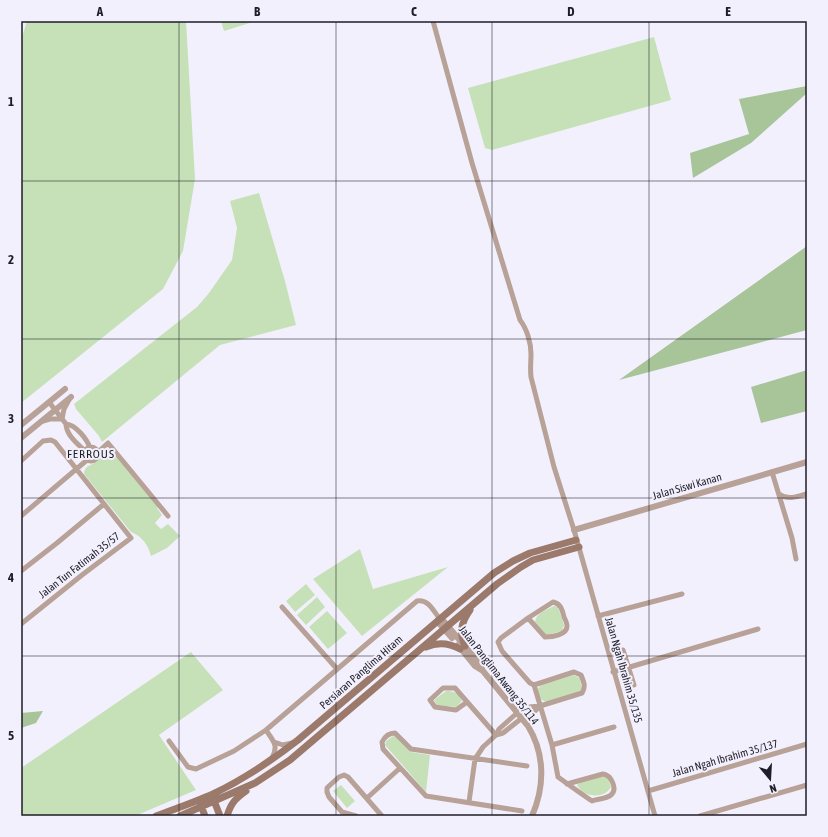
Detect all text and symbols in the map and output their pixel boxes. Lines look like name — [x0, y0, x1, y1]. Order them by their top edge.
text: A — [96, 4, 104, 19]
text: B — [254, 4, 261, 19]
text: C — [411, 4, 417, 19]
text: D — [567, 4, 575, 19]
text: E — [725, 4, 731, 19]
text: 1 — [8, 94, 14, 109]
text: 2 — [8, 252, 14, 267]
text: 3 — [8, 411, 14, 426]
district label: FERROUS — [67, 447, 115, 461]
street label: Jalan Siswi Kanan — [651, 470, 723, 502]
street label: Jalan Tun Fatimah 35/57 — [36, 530, 122, 600]
text: 4 — [7, 570, 14, 585]
street label: Jalan Ngah Ibrahim 35/135 — [603, 616, 645, 724]
street label: Jalan Panglima Awang 35/114 — [457, 623, 541, 727]
street label: Persiaran Panglima Hitam — [317, 633, 405, 711]
text: 5 — [8, 728, 14, 743]
street label: Jalan Ngah Ibrahim 35/137 — [671, 737, 779, 779]
north arrow — [750, 759, 790, 799]
text: N — [768, 782, 778, 795]

